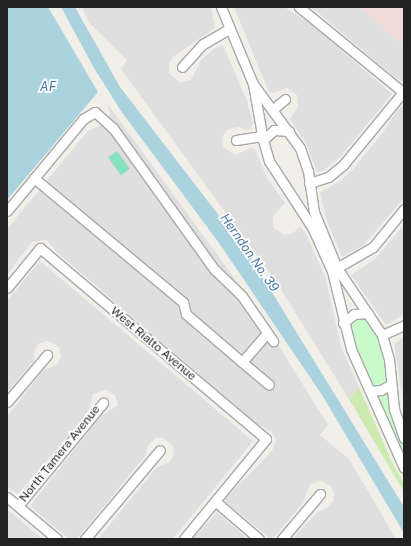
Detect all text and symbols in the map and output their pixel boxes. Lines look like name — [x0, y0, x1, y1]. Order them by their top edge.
water label: AF — [40, 79, 56, 95]
water label: Herndon No. 39 — [216, 211, 282, 295]
street label: West Rialto Avenue — [107, 304, 199, 384]
street label: North Tamera Avenue — [17, 403, 103, 505]

